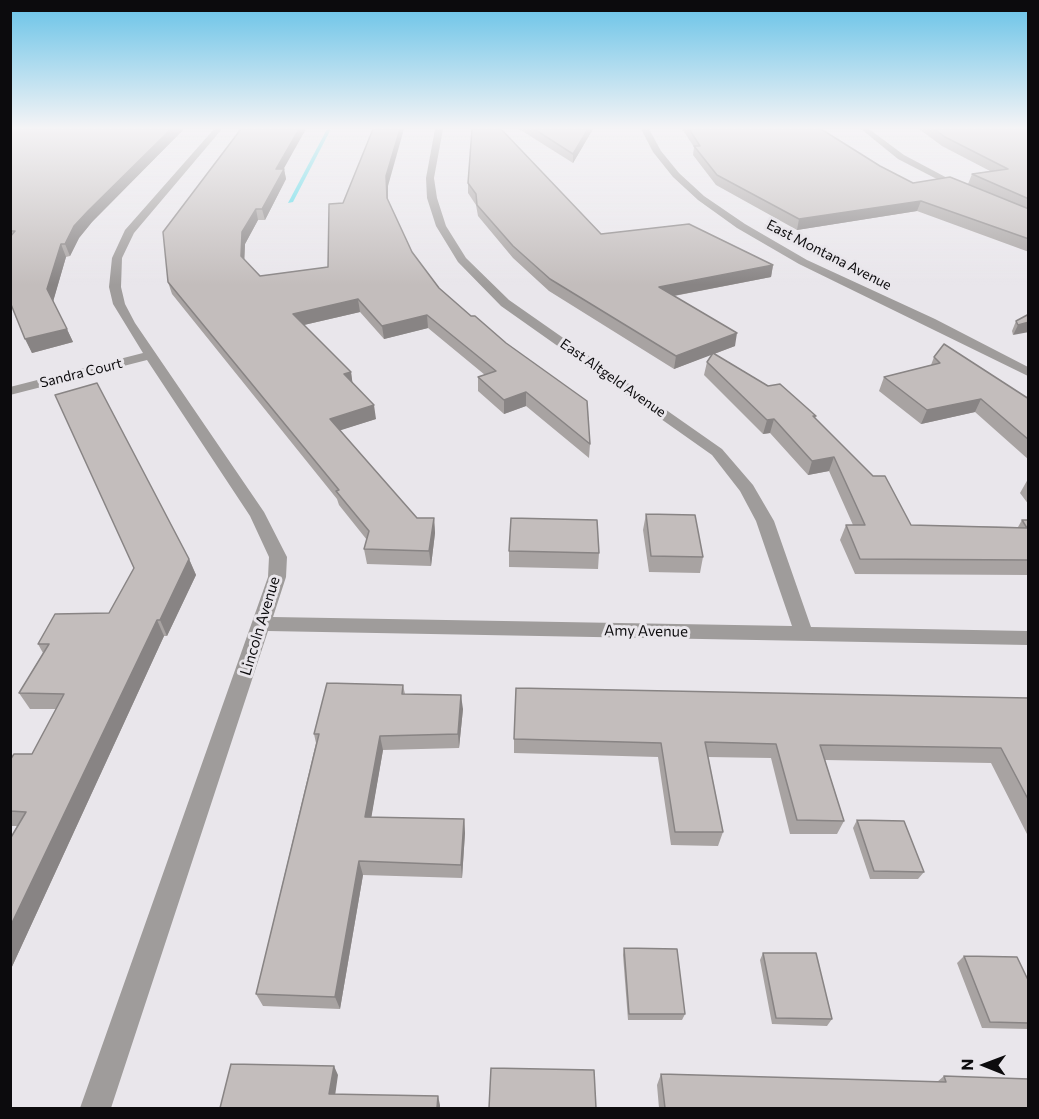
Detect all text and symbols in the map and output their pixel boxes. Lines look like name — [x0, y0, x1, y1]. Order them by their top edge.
street label: East Montana Avenue — [764, 216, 894, 294]
street label: East Altgeld Avenue — [557, 335, 669, 421]
street label: Sandra Court — [38, 355, 124, 391]
street label: Lincoln Avenue — [236, 574, 284, 678]
street label: Amy Avenue — [604, 621, 688, 641]
north arrow — [955, 1035, 1015, 1095]
text: N — [957, 1059, 976, 1071]

